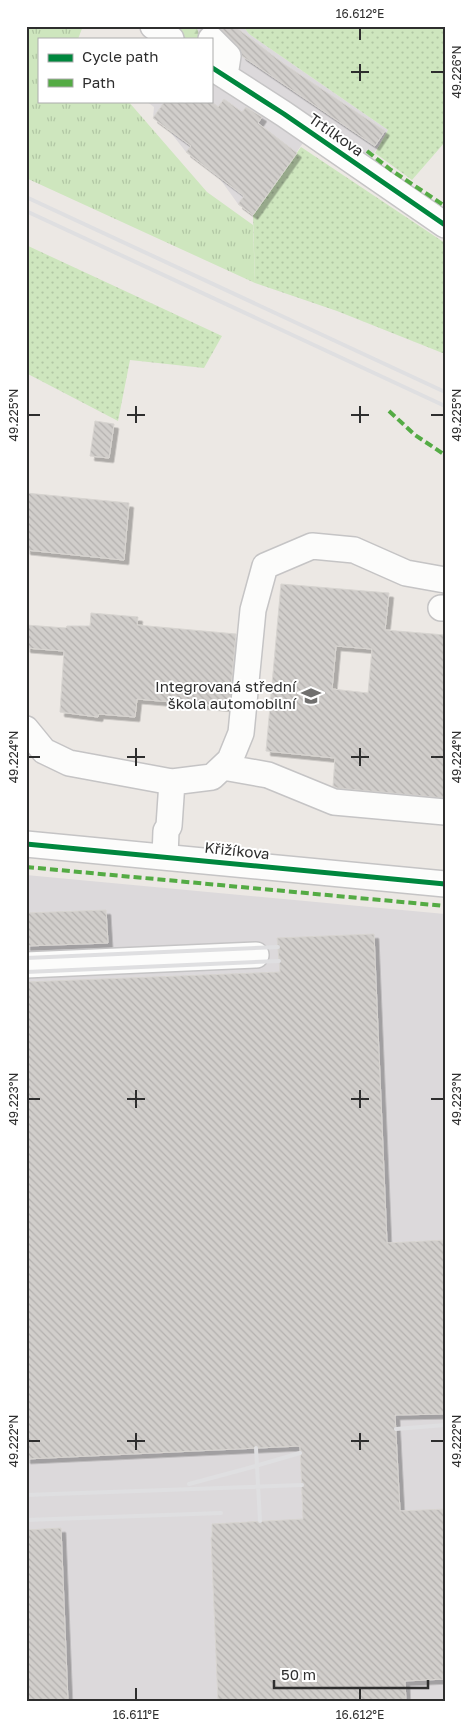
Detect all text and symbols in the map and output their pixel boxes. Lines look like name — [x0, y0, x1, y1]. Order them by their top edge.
text: 16.612°E — [336, 6, 384, 21]
legend — [38, 38, 212, 102]
text: 49.226°N — [449, 45, 464, 99]
text: Cycle path — [82, 47, 158, 65]
text: Path — [82, 73, 115, 91]
street label: Trtílkova — [306, 109, 367, 159]
text: 49.225°N — [6, 389, 21, 441]
text: 49.225°N — [449, 389, 464, 441]
place label: Integrovaná střední škola automobilní — [155, 677, 297, 712]
school or university icon: Integrovaná střední škola automobilní — [300, 685, 322, 707]
text: 49.224°N — [6, 731, 21, 783]
text: 49.224°N — [449, 731, 464, 783]
street label: Křižíkova — [204, 838, 271, 862]
text: 49.223°N — [6, 1073, 21, 1125]
text: 49.223°N — [449, 1073, 464, 1125]
text: 49.222°N — [6, 1415, 21, 1467]
text: 49.222°N — [449, 1415, 464, 1467]
scale bar — [274, 1658, 427, 1690]
text: 50 m — [281, 1665, 316, 1683]
text: 16.611°E — [113, 1707, 159, 1722]
text: 16.612°E — [336, 1707, 384, 1722]

